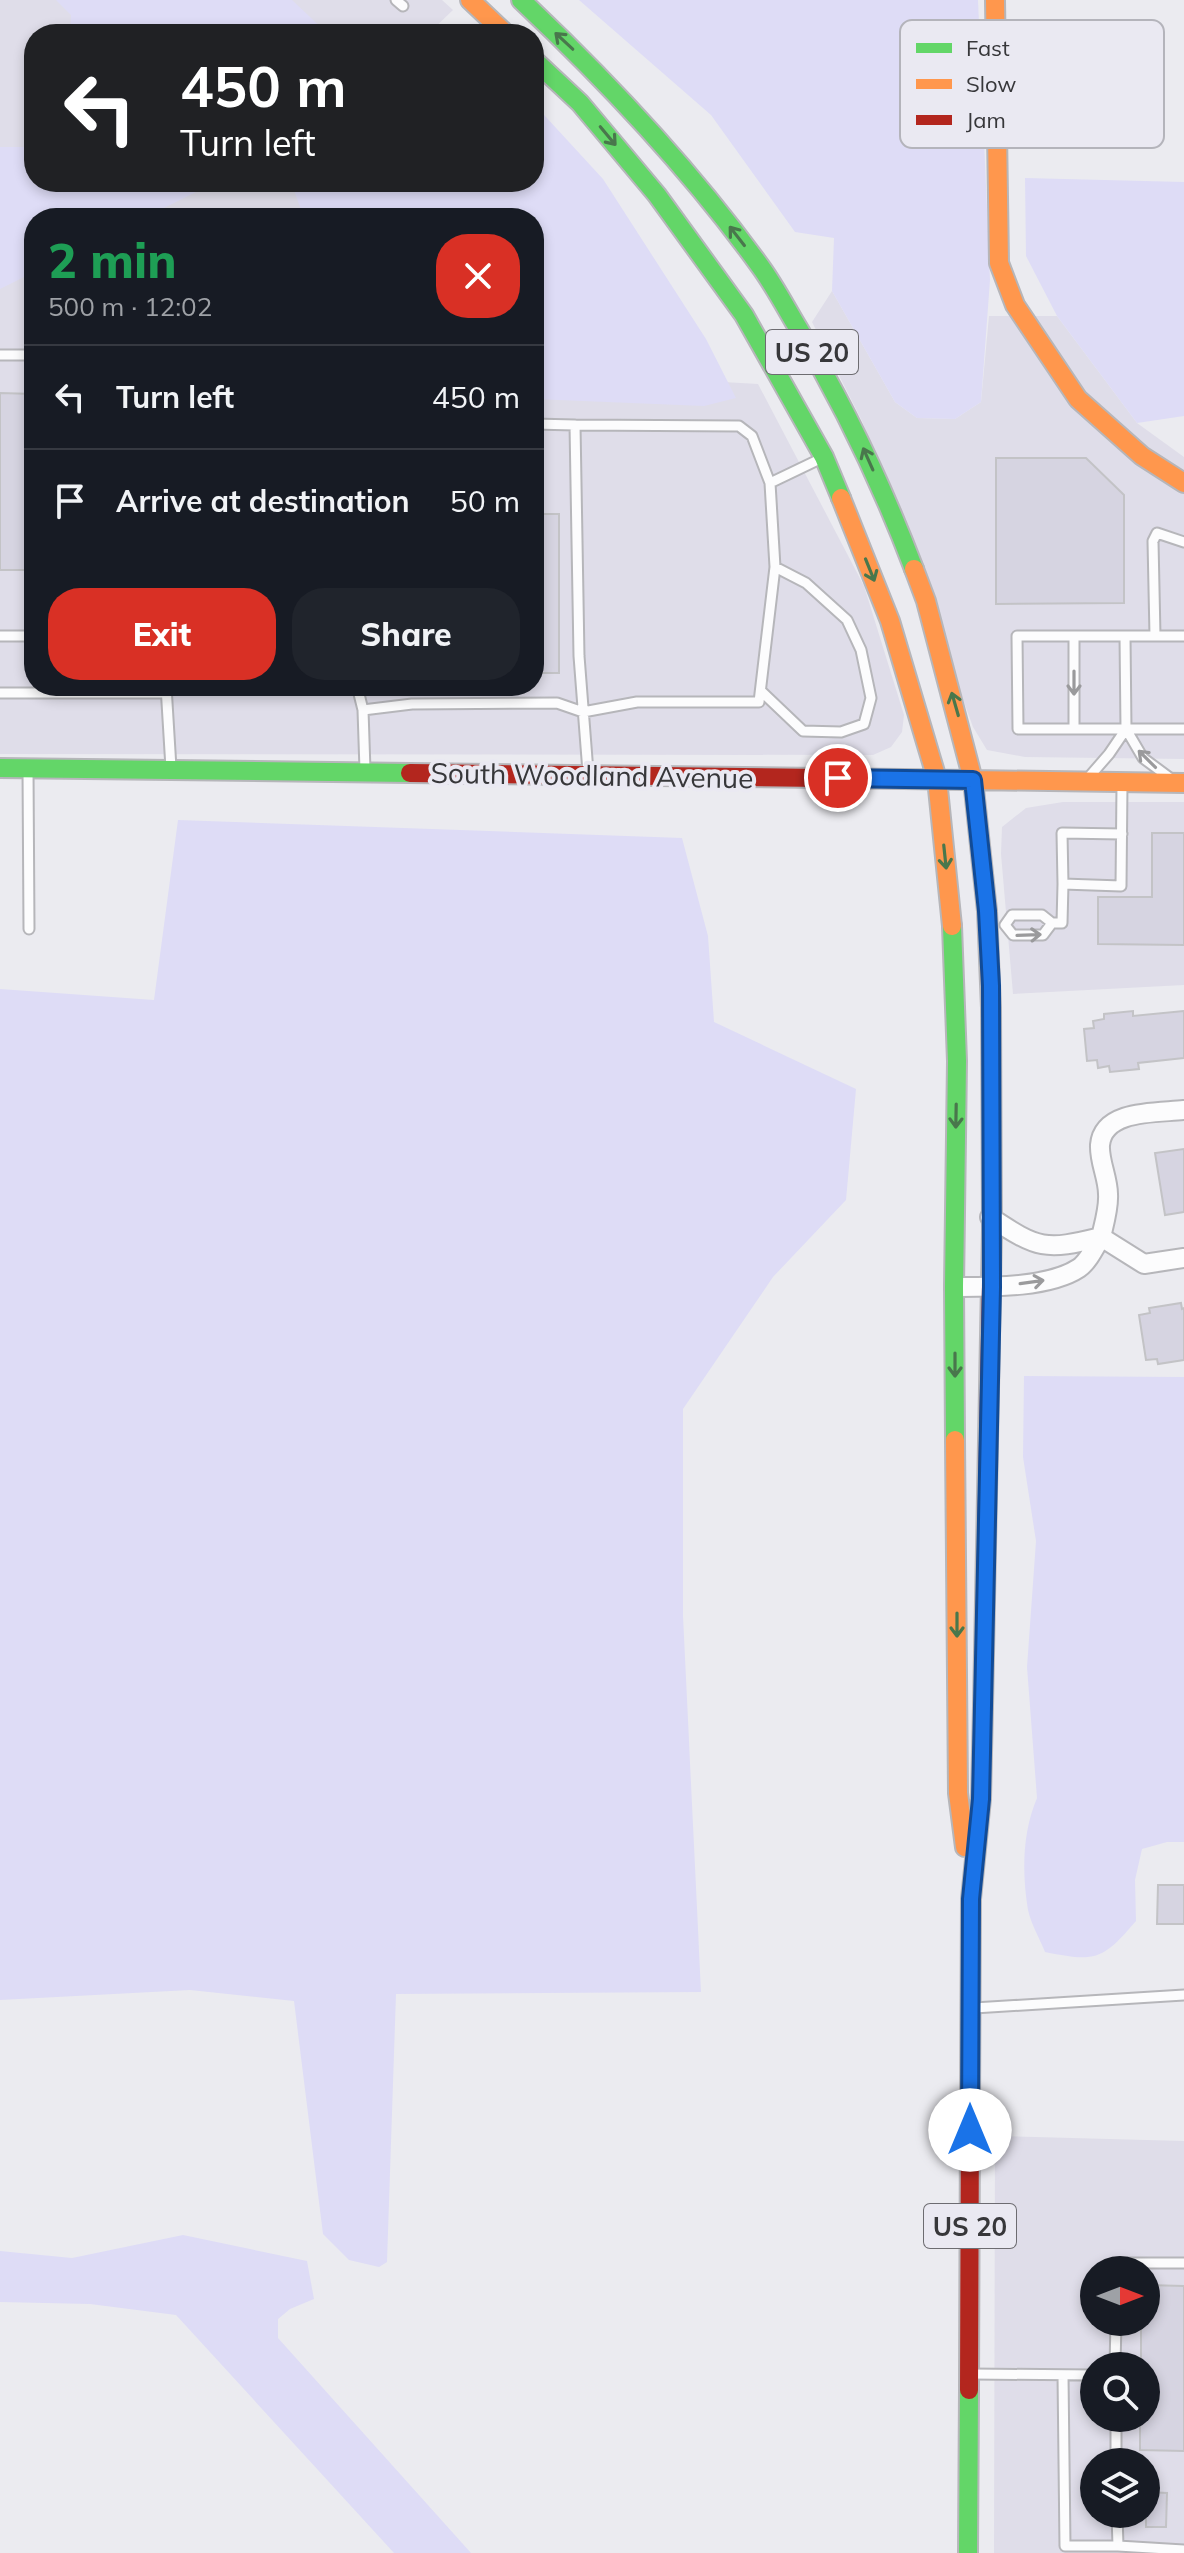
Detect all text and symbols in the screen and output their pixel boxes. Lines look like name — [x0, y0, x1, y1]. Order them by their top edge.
legend — [900, 20, 1164, 148]
one-way arrow — [555, 33, 575, 51]
text: Fast — [966, 34, 1010, 62]
text: 450 m — [180, 51, 347, 121]
icon: left — [48, 56, 152, 160]
text: Slow — [966, 70, 1016, 98]
text: Jam — [966, 106, 1006, 134]
text: Turn left — [180, 120, 316, 165]
one-way arrow — [599, 125, 617, 145]
one-way arrow — [728, 226, 745, 247]
text: 2 min — [48, 230, 177, 290]
button: close — [436, 234, 520, 318]
text: 500 m · 12:02 — [48, 290, 212, 323]
road number: US 20 — [766, 330, 858, 374]
icon: left — [48, 375, 92, 419]
text: Turn left — [116, 378, 234, 416]
text: 450 m — [432, 378, 520, 416]
one-way arrow — [860, 447, 875, 471]
icon: arrive — [48, 479, 92, 523]
text: Arrive at destination — [116, 482, 410, 520]
text: 50 m — [450, 482, 520, 520]
one-way arrow — [864, 557, 878, 582]
button: Exit — [48, 588, 276, 680]
button: Share — [292, 588, 520, 680]
one-way arrow — [1066, 669, 1082, 696]
one-way arrow — [946, 691, 961, 717]
pin — [804, 744, 872, 812]
one-way arrow — [1137, 749, 1157, 768]
street label: South Woodland Avenue — [430, 755, 754, 795]
icon: arrive — [816, 756, 860, 800]
one-way arrow — [938, 843, 953, 870]
one-way arrow — [1015, 927, 1042, 942]
one-way arrow — [948, 1102, 964, 1129]
one-way arrow — [1019, 1274, 1044, 1289]
one-way arrow — [947, 1351, 963, 1378]
one-way arrow — [949, 1611, 965, 1638]
position arrow — [928, 2088, 1012, 2172]
road number: US 20 — [924, 2204, 1016, 2248]
north arrow — [1080, 2256, 1160, 2336]
map controls — [1080, 2256, 1160, 2528]
button: search — [1080, 2352, 1160, 2432]
button: layers — [1080, 2448, 1160, 2528]

